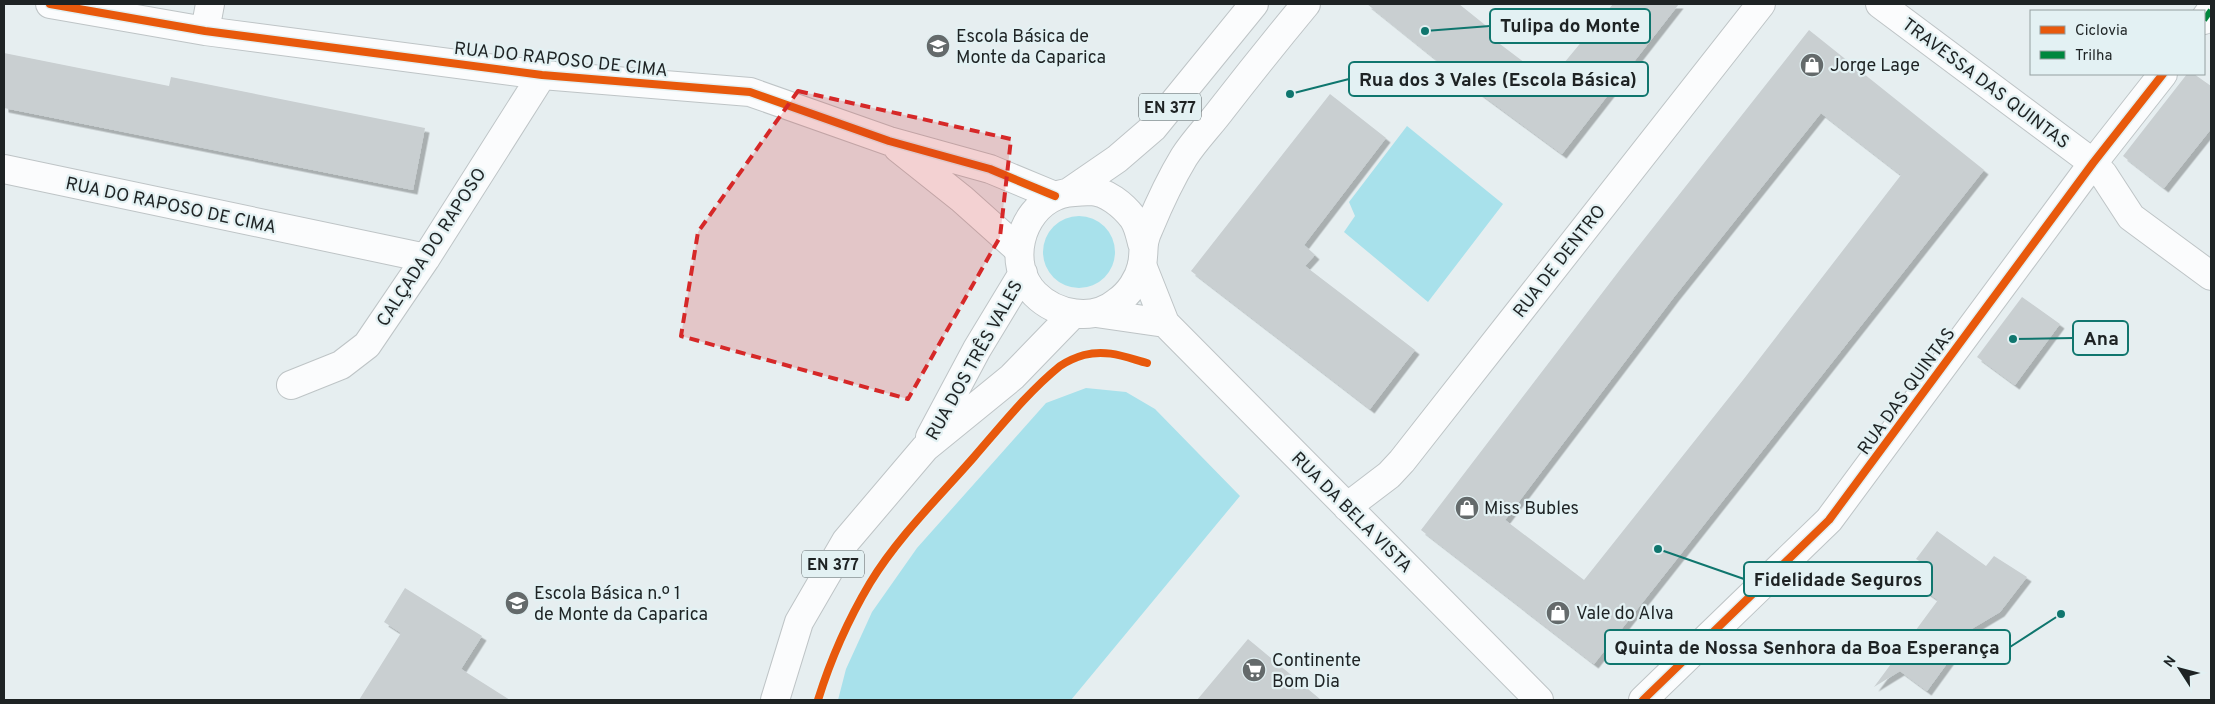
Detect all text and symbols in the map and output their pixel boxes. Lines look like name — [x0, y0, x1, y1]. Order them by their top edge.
callout: Tulipa do Monte — [1490, 9, 1650, 43]
legend — [2030, 10, 2205, 75]
street label: TRAVESSA DAS QUINTAS — [1897, 14, 2073, 155]
text: Tulipa do Monte — [1500, 15, 1640, 39]
text: Ciclovia — [2075, 22, 2128, 41]
place label: Escola Básica de Monte da Caparica — [956, 26, 1106, 70]
school or university icon: Escola Básica de Monte da Caparica — [925, 33, 951, 59]
street label: RUA DO RAPOSO DE CIMA — [453, 38, 669, 83]
text: Trilha — [2075, 47, 2112, 66]
shop icon: Jorge Lage — [1799, 52, 1825, 78]
place label: Jorge Lage — [1830, 55, 1920, 78]
callout: Rua dos 3 Vales (Escola Básica) — [1349, 62, 1648, 96]
text: Rua dos 3 Vales (Escola Básica) — [1359, 69, 1637, 93]
road number: EN 377 — [1139, 94, 1201, 120]
street label: CALÇADA DO RAPOSO — [372, 164, 492, 332]
street label: RUA DO RAPOSO DE CIMA — [63, 173, 278, 240]
street label: RUA DE DENTRO — [1509, 201, 1612, 323]
street label: RUA DOS TRÊS VALES — [920, 276, 1029, 445]
callout: Ana — [2073, 321, 2128, 355]
street label: RUA DAS QUINTAS — [1853, 324, 1961, 460]
text: Ana — [2083, 328, 2119, 352]
street label: RUA DA BELA VISTA — [1286, 448, 1416, 578]
shop icon: Miss Bubles — [1454, 495, 1480, 521]
place label: Miss Bubles — [1484, 498, 1579, 521]
road number: EN 377 — [802, 550, 864, 578]
callout: Fidelidade Seguros — [1744, 562, 1932, 596]
text: Fidelidade Seguros — [1754, 569, 1922, 593]
place label: Escola Básica n.º 1 de Monte da Caparica — [534, 583, 708, 627]
school or university icon: Escola Básica n.º 1 de Monte da Caparica — [504, 590, 530, 616]
shop icon: Vale do Alva — [1545, 600, 1571, 626]
place label: Vale do Alva — [1576, 603, 1674, 626]
callout: Quinta de Nossa Senhora da Boa Esperança — [1605, 630, 2010, 664]
text: Quinta de Nossa Senhora da Boa Esperança — [1614, 637, 2000, 661]
north arrow — [2155, 644, 2205, 694]
place label: Continente Bom Dia — [1272, 650, 1361, 694]
text: N — [2161, 653, 2181, 671]
supermarket icon: Continente Bom Dia — [1241, 657, 1267, 683]

